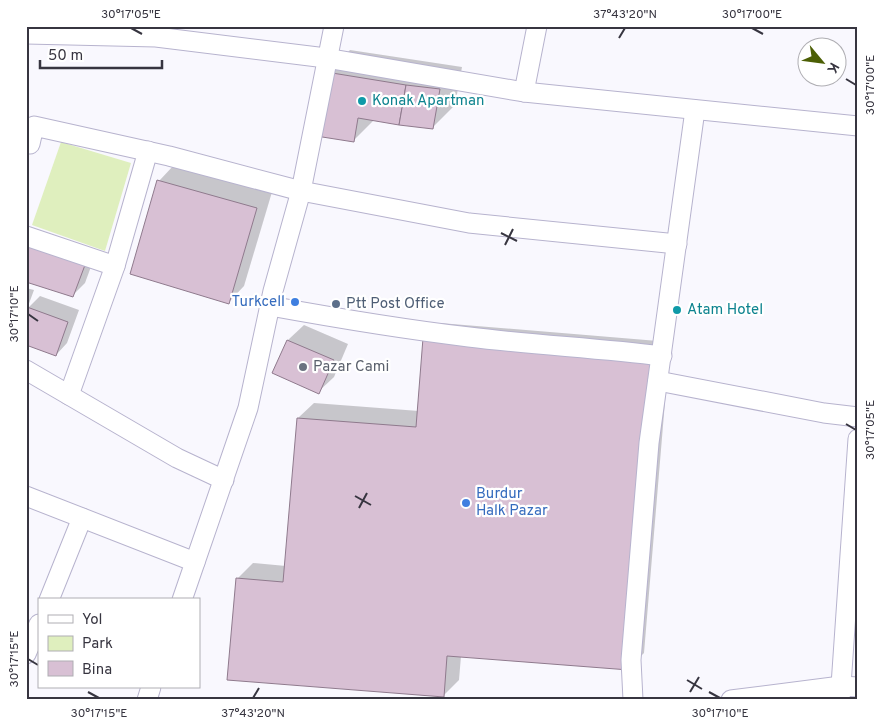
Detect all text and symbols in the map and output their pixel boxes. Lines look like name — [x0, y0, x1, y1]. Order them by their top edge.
text: 30°17'05"E — [101, 7, 161, 23]
text: 37°43'20"N — [593, 7, 657, 23]
text: 30°17'00"E — [722, 7, 782, 23]
scale bar — [40, 38, 162, 70]
north arrow — [796, 38, 846, 88]
text: 50 m — [48, 47, 83, 66]
text: 30°17'00"E — [863, 55, 879, 115]
text: K — [822, 59, 842, 76]
place label: Konak Apartman — [372, 92, 485, 111]
marker: Konak Apartman — [356, 95, 368, 107]
text: 30°17'10"E — [7, 285, 23, 343]
place label: Turkcell — [231, 293, 285, 312]
place label: Ptt Post Office — [346, 295, 445, 314]
marker: Turkcell — [289, 296, 301, 308]
marker: Ptt Post Office — [330, 298, 342, 310]
place label: Atam Hotel — [687, 301, 763, 320]
marker: Atam Hotel — [671, 304, 683, 316]
place label: Pazar Cami — [313, 358, 389, 377]
marker: Pazar Cami — [297, 361, 309, 373]
text: 30°17'05"E — [863, 400, 879, 460]
place label: Burdur Halk Pazar — [476, 485, 548, 521]
marker: Burdur Halk Pazar — [460, 497, 472, 509]
legend — [38, 598, 200, 688]
text: Yol — [82, 611, 103, 630]
text: 30°17'15"E — [7, 631, 23, 687]
text: Park — [82, 635, 113, 654]
text: Bina — [82, 661, 112, 680]
text: 30°17'15"E — [71, 706, 127, 722]
text: 37°43'20"N — [221, 706, 285, 722]
text: 30°17'10"E — [691, 706, 749, 722]

